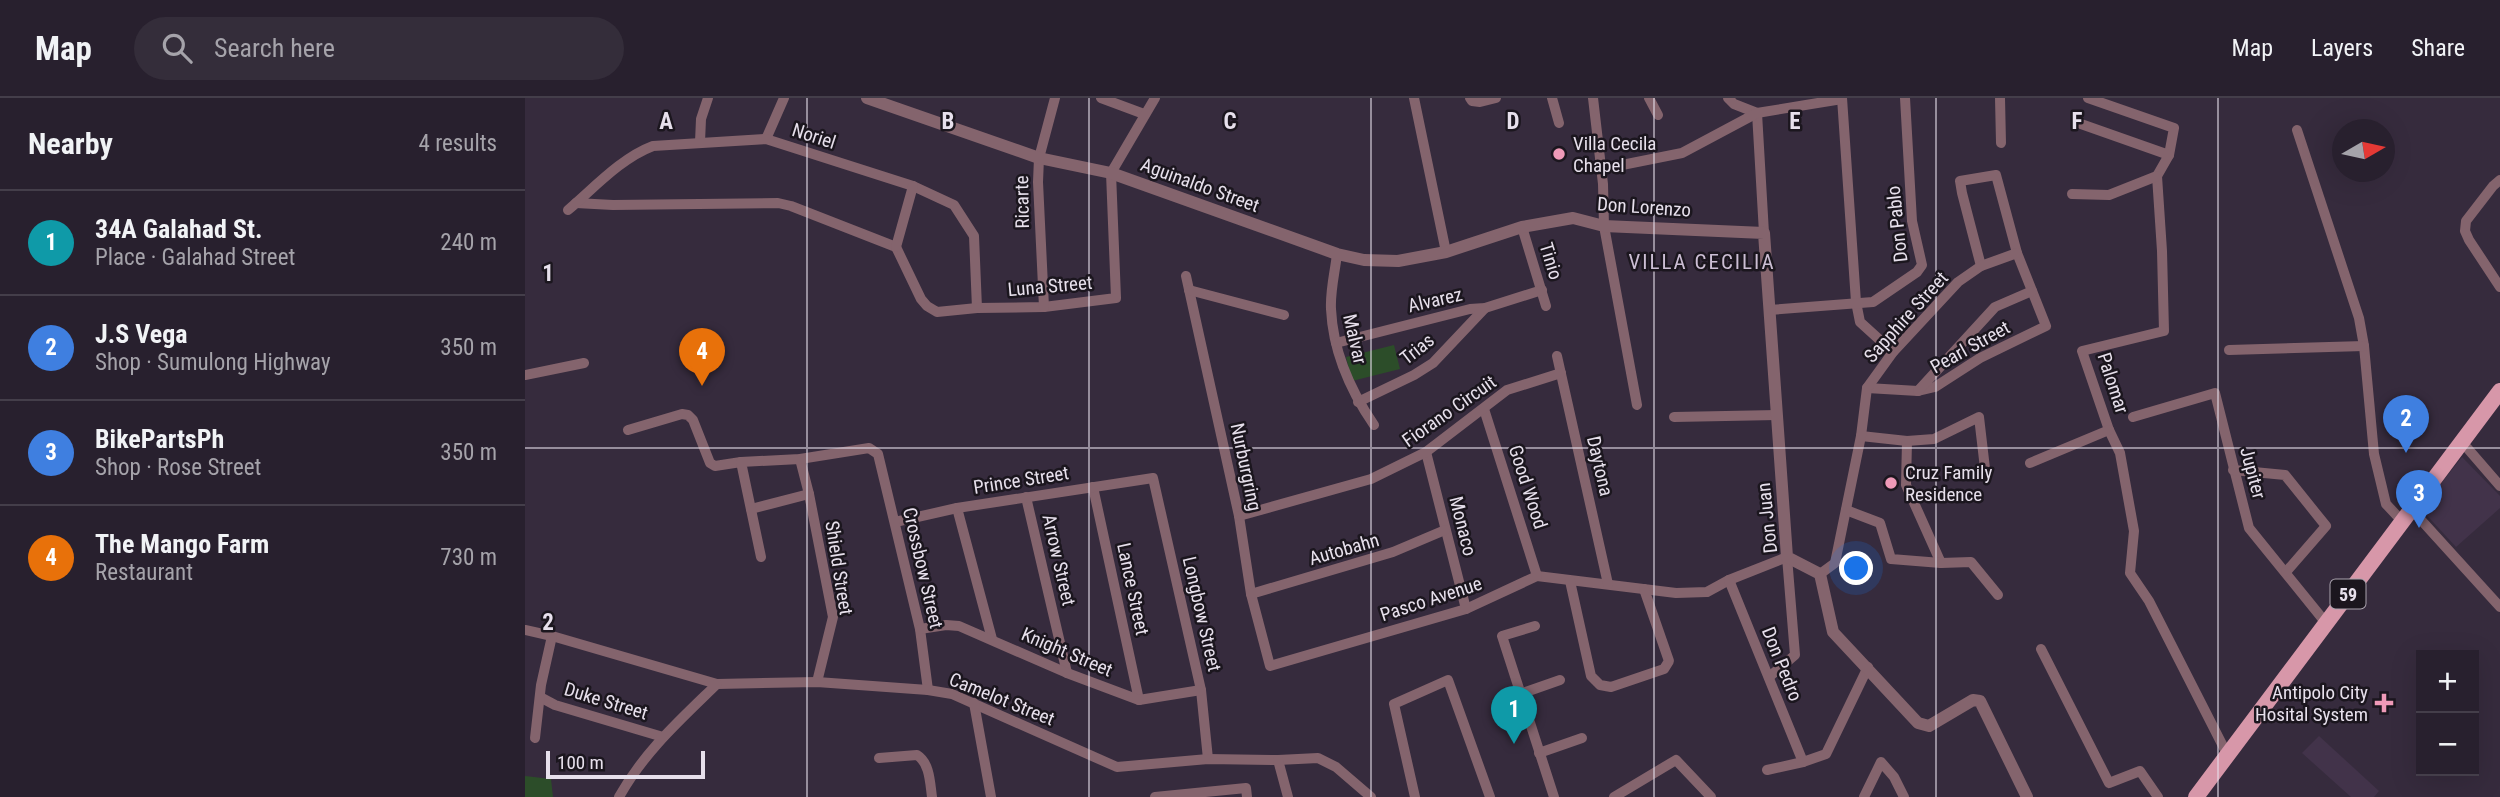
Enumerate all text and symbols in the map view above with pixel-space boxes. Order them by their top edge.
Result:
search box [134,17,624,80]
text: Map [35,29,92,68]
icon: search [158,29,196,67]
text: Search here [214,33,335,63]
text: Map [2232,34,2273,62]
text: Layers [2311,34,2373,62]
text: Share [2411,34,2465,62]
text: A [659,108,673,135]
text: B [942,108,954,135]
text: C [1223,108,1237,135]
text: D [1507,108,1520,135]
text: E [1789,108,1801,135]
text: F [2072,108,2083,135]
street label: Noriel [789,118,839,154]
north arrow [2332,119,2395,182]
text: Nearby [28,126,113,161]
text: 4 results [419,130,497,157]
place label: Villa Cecila Chapel [1573,132,1656,177]
marker: Villa Cecila Chapel [1551,146,1567,162]
street label: Aguinaldo Street [1138,153,1262,217]
street label: Ricarte [1010,175,1034,229]
street label: Don Pablo [1882,185,1912,263]
street label: Don Lorenzo [1596,192,1692,222]
text: 34A Galahad St. [95,214,263,244]
text: 1 [45,229,57,256]
text: 240 m [440,229,497,256]
street label: Tinio [1535,240,1567,282]
text: Place · Galahad Street [95,244,295,271]
district label: VILLA CECILIA [1628,250,1776,274]
text: 1 [542,260,554,287]
street label: Sapphire Street [1859,267,1953,367]
street label: Luna Street [1007,271,1093,301]
street label: Alvarez [1405,283,1465,317]
street label: Malvar [1338,312,1372,366]
street label: Pearl Street [1926,316,2014,378]
text: J.S Vega [95,319,188,349]
pin: 4 [679,328,725,386]
street label: Trias [1395,329,1439,369]
text: 2 [45,334,57,361]
text: 350 m [440,334,497,361]
text: Shop · Sumulong Highway [95,349,331,376]
street label: Palomar [2092,350,2134,417]
street label: Fiorano Circuit [1398,370,1500,452]
pin: 2 [2383,395,2429,453]
street label: Nurburgring [1225,421,1267,513]
text: BikePartsPh [95,424,224,454]
street label: Daytona [1582,434,1618,498]
text: 3 [45,439,57,466]
text: 350 m [440,439,497,466]
street label: Good Wood [1504,442,1552,532]
street label: Jupiter [2235,445,2271,501]
text: Shop · Rose Street [95,454,261,481]
street label: Prince Street [972,461,1070,499]
place label: Cruz Family Residence [1905,461,1992,506]
pin: 3 [2396,470,2442,528]
marker: Cruz Family Residence [1883,475,1899,491]
street label: Don Juan [1752,482,1782,554]
street label: Monaco [1445,494,1481,558]
street label: Crossbow Street [898,505,948,631]
street label: Arrow Street [1037,512,1081,608]
street label: Shield Street [820,519,858,617]
street label: Autobahn [1306,528,1382,570]
text: The Mango Farm [95,529,269,559]
street label: Lance Street [1112,541,1154,637]
text: 4 [45,544,57,571]
text: 730 m [440,544,497,571]
your location [1839,551,1873,585]
street label: Longbow Street [1178,554,1226,674]
text: Restaurant [95,559,193,586]
street label: Pasco Avenue [1377,572,1485,626]
road number: 59 [2331,580,2365,608]
text: 2 [542,609,554,636]
street label: Knight Street [1018,623,1116,681]
street label: Don Pedro [1757,624,1807,704]
map controls [2416,650,2479,776]
button: + [2416,650,2479,713]
street label: Camelot Street [946,667,1058,731]
street label: Duke Street [561,677,651,725]
place label: Antipolo City Hosital System [2255,681,2368,726]
pin: 1 [1491,686,1537,744]
marker: Antipolo City Hosital System [2374,693,2394,713]
button: − [2416,713,2479,776]
scale bar [546,748,705,780]
text: 100 m [557,751,604,774]

